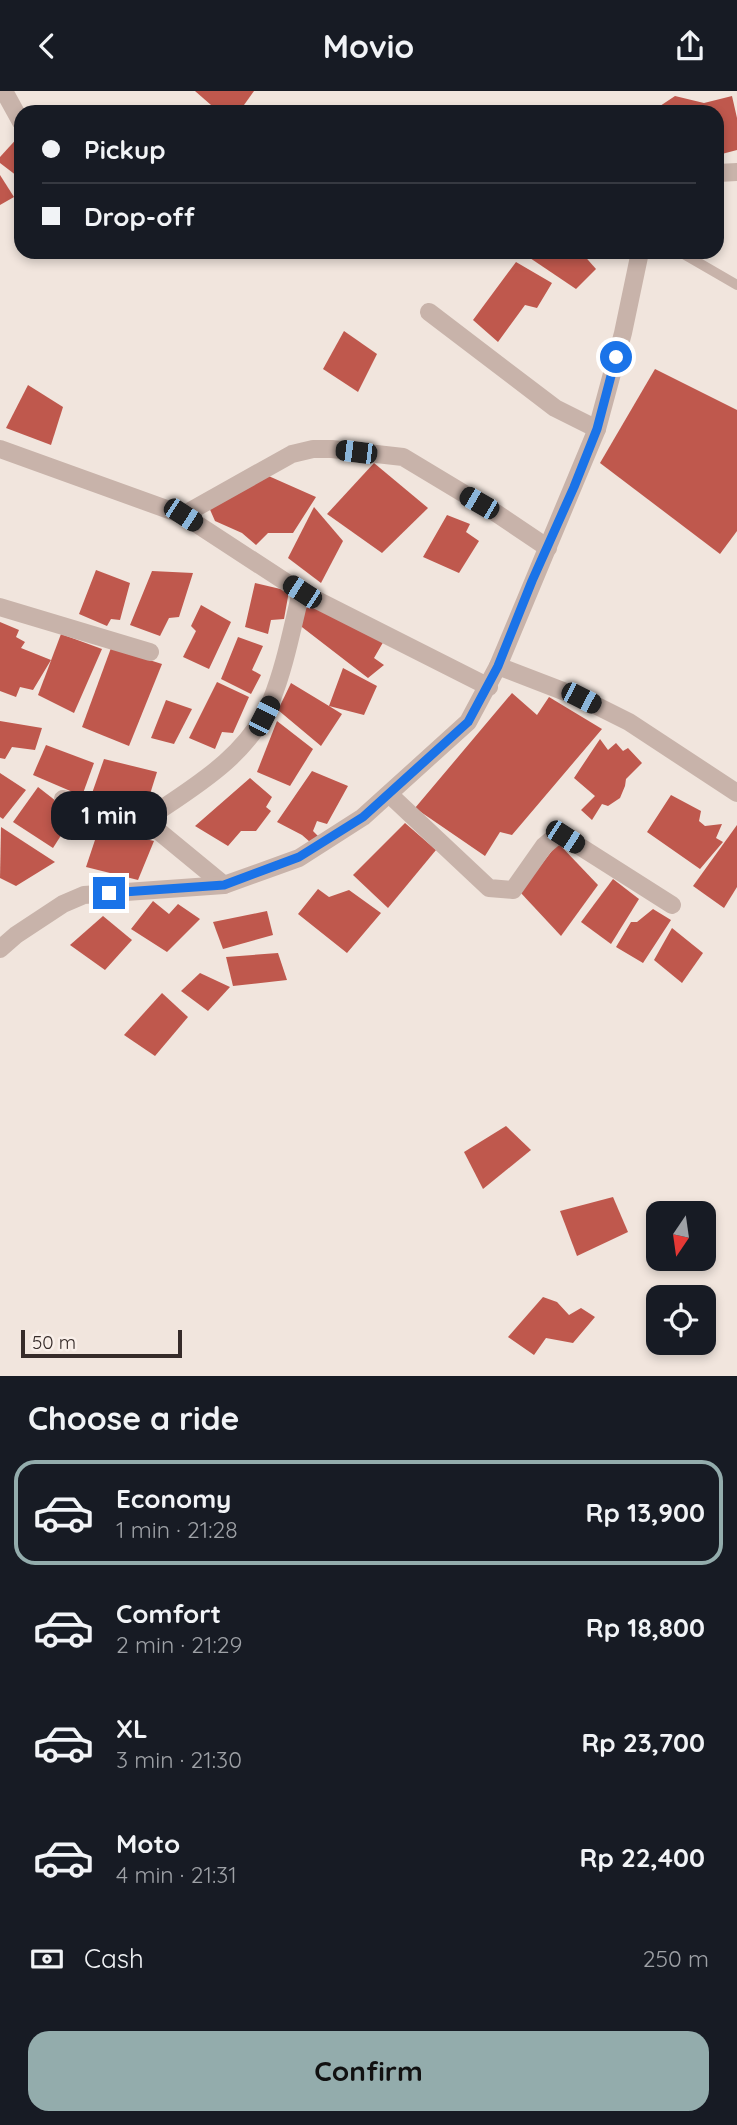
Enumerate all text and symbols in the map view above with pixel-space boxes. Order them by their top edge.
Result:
text: Movio [323,26,414,66]
icon: back [28,27,66,65]
icon: share [671,27,709,65]
text: Pickup [84,133,166,166]
text: Drop-off [84,200,195,233]
route start [600,341,632,373]
car [334,439,379,465]
car [456,483,503,523]
car [160,495,207,535]
car [279,572,326,612]
car [558,679,605,717]
car [246,693,283,739]
callout: 1 min [51,791,167,841]
text: 1 min [81,801,137,830]
car [542,817,589,857]
route end [93,877,125,909]
north arrow [646,1201,716,1271]
map controls [646,1201,716,1355]
button: locate [646,1285,716,1355]
scale bar [21,1327,182,1359]
text: 50 m [32,1330,76,1354]
text: Choose a ride [28,1398,240,1438]
icon: car [32,1481,95,1544]
text: Economy [116,1482,231,1515]
text: Rp 13,900 [586,1496,705,1529]
text: 1 min · 21:28 [116,1515,238,1544]
icon: car [32,1596,95,1659]
text: Comfort [116,1597,221,1630]
text: Rp 18,800 [586,1611,705,1644]
text: 2 min · 21:29 [116,1630,242,1659]
icon: car [32,1711,95,1774]
text: XL [116,1712,148,1745]
text: Rp 23,700 [581,1726,705,1759]
text: 3 min · 21:30 [116,1745,242,1774]
icon: car [32,1826,95,1889]
text: Moto [116,1827,180,1860]
text: Rp 22,400 [580,1841,705,1874]
text: 4 min · 21:31 [116,1860,237,1889]
icon: cash [28,1940,66,1978]
text: Cash [84,1942,144,1975]
text: 250 m [643,1944,709,1973]
button: Confirm [28,2031,709,2111]

